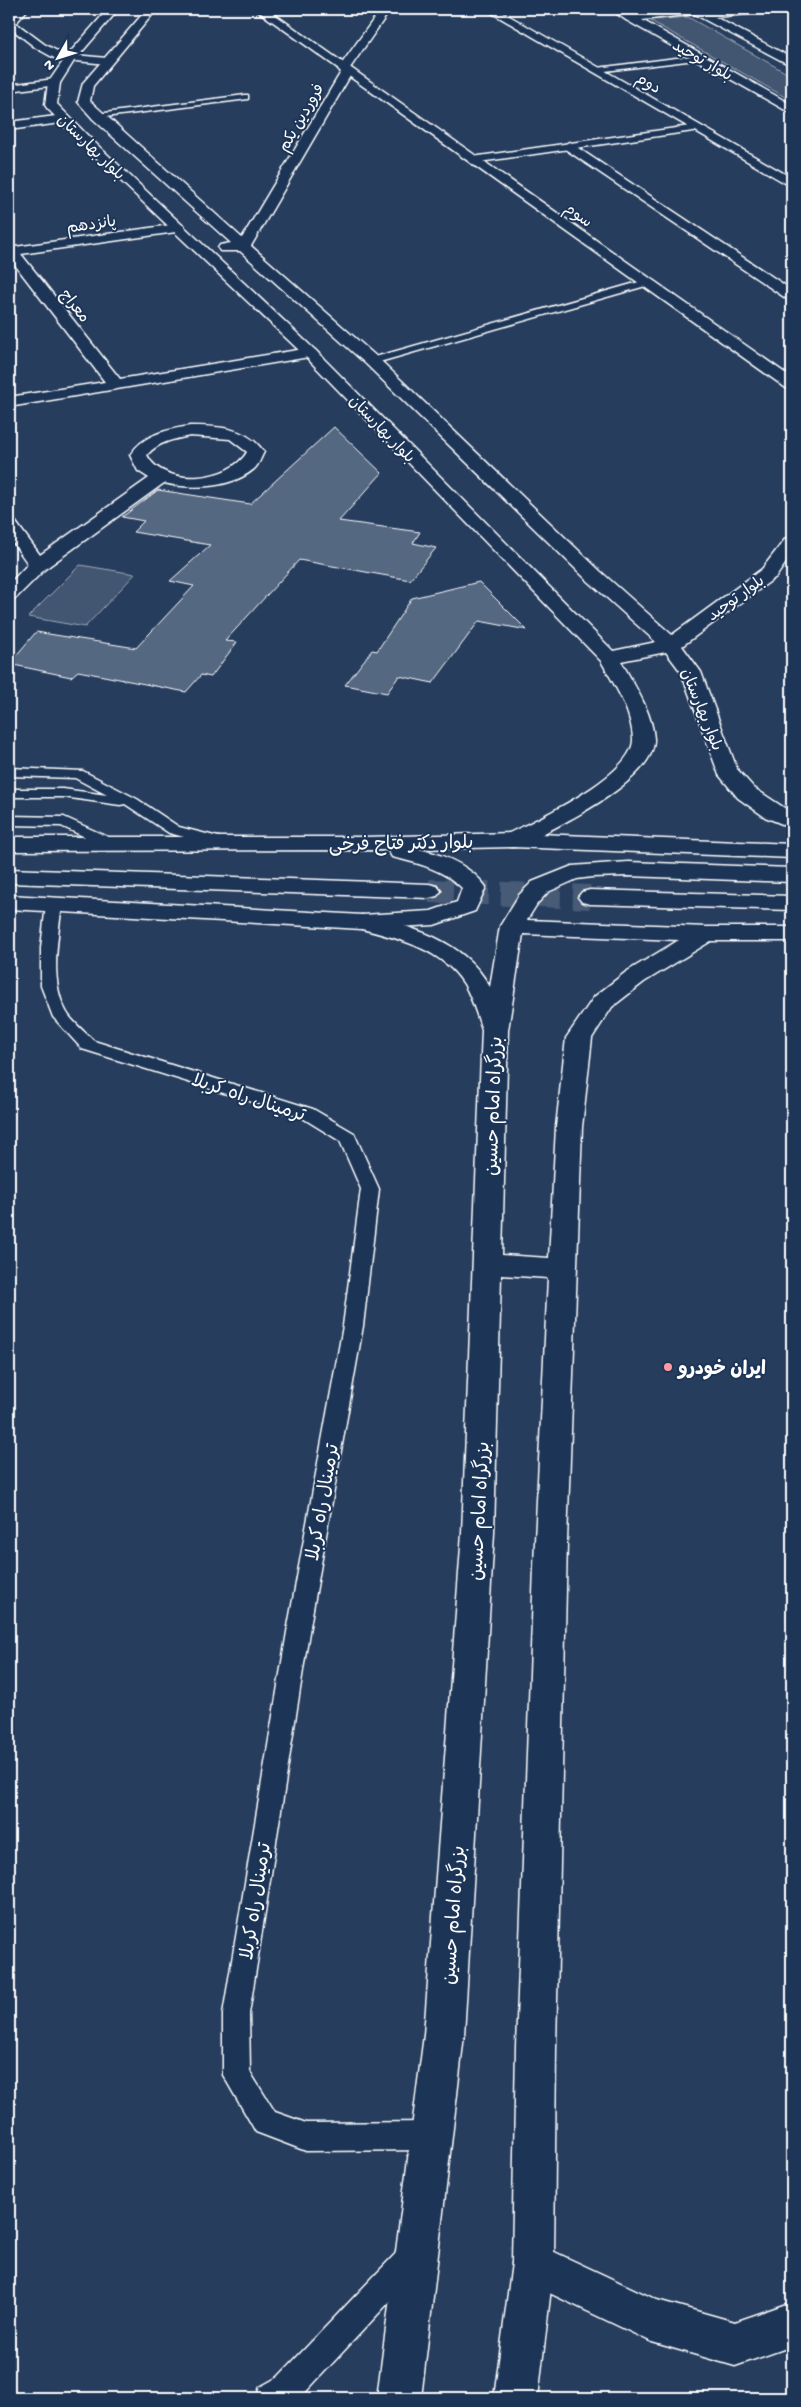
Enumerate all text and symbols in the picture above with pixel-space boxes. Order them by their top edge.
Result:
north arrow [32,32,82,82]
street label: بلوار توحید [668,37,735,87]
text: N [40,56,59,74]
street label: دوم [631,70,663,100]
street label: فروردین یکم [276,81,330,156]
street label: بلوار بهارستان [52,111,127,186]
street label: سوم [559,200,595,233]
street label: پانزدهم [65,214,117,239]
street label: معراج [54,287,92,328]
street label: بلوار بهارستان [343,393,418,468]
street label: بلوار توحید [705,573,769,627]
street label: بلوار بهارستان [675,666,725,754]
street label: بلوار دکتر فتاح فرخی [329,833,474,858]
street label: بزرگراه امام حسین [480,1036,509,1176]
street label: ترمینال راه کربلا [188,1070,308,1129]
place label: ایران خودرو [676,1359,766,1382]
marker: ایران خودرو [662,1361,674,1373]
street label: بزرگراه امام حسین [464,1441,497,1581]
street label: ترمینال راه کربلا [303,1442,346,1563]
street label: ترمینال راه کربلا [237,1841,278,1962]
street label: بزرگراه امام حسین [437,1845,472,1986]

